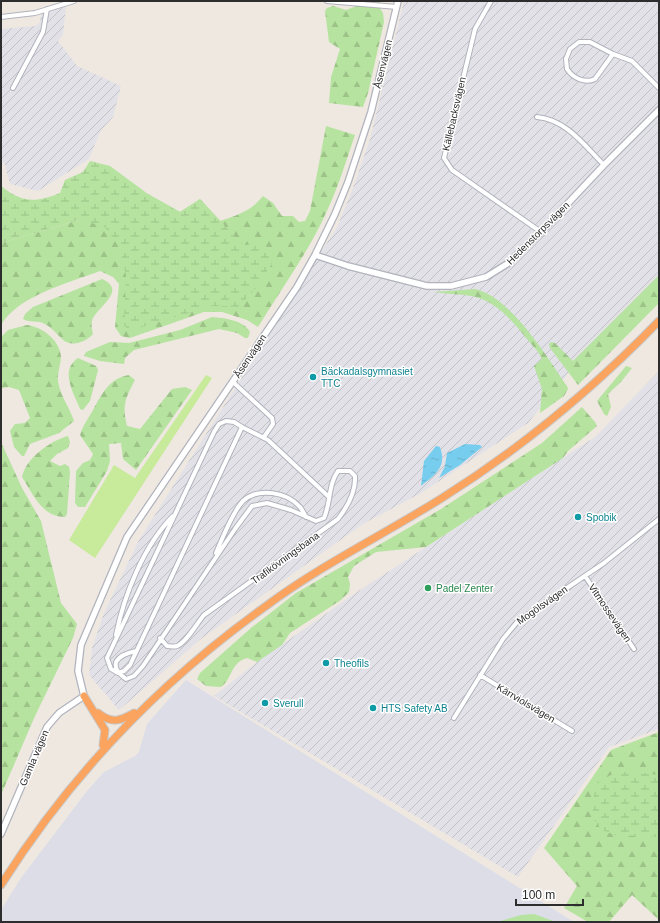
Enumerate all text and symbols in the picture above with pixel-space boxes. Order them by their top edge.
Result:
street label: Åsenvägen [371,38,394,90]
street label: Källebacksvägen [440,76,468,152]
street label: Hedenstorpsvägen [504,199,572,267]
street label: Åsenvägen [231,332,269,380]
place label: Bäckadalsgymnasiet TTC [321,366,413,389]
marker: Bäckadalsgymnasiet TTC [308,372,318,382]
marker: Spobik [573,512,583,522]
place label: Spobik [586,512,618,523]
street label: Trafikövningsbana [249,529,321,586]
street label: Vitmossevägen [586,582,634,644]
marker: Padel Zenter [423,583,433,593]
place label: Padel Zenter [436,583,494,594]
street label: Mogölsvägen [514,583,570,627]
marker: Theofils [321,658,331,668]
place label: Theofils [334,658,369,669]
street label: Kärrviolsvägen [495,681,557,725]
marker: Sverull [260,698,270,708]
place label: Sverull [273,698,304,709]
marker: HTS Safety AB [368,703,378,713]
place label: HTS Safety AB [381,703,448,714]
street label: Gamla vägen [17,728,51,788]
scale bar [516,881,583,907]
text: 100 m [522,888,555,902]

